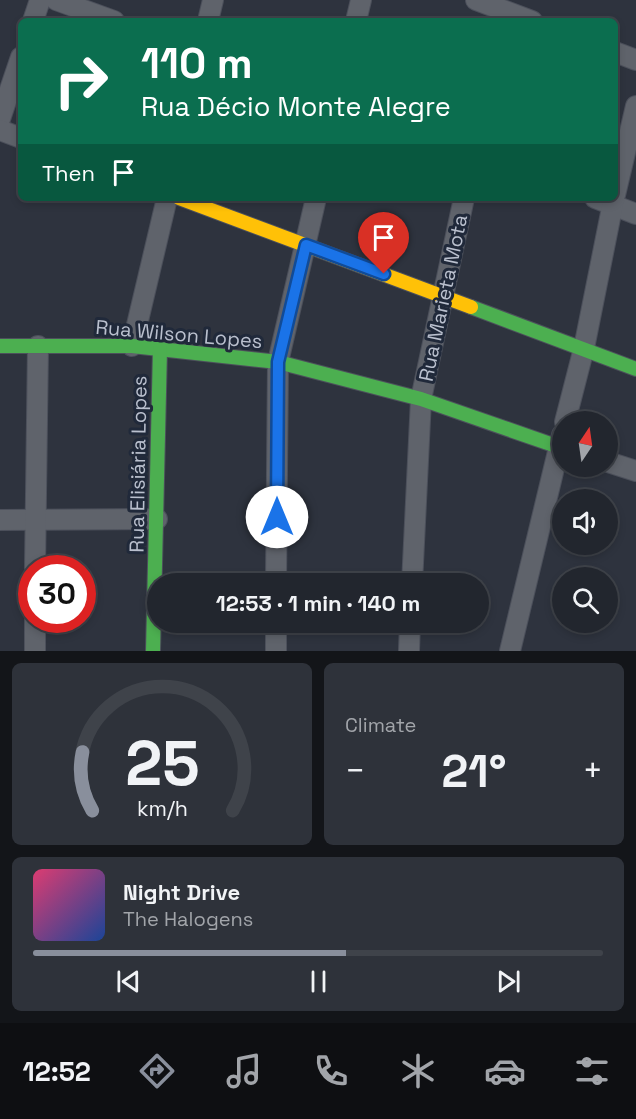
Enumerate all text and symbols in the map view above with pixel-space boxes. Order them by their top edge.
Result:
text: 110 m [141,37,253,90]
icon: right [42,42,120,120]
text: Rua Décio Monte Alegre [141,89,451,124]
icon: arrive [107,156,140,189]
text: Then [42,159,95,187]
pin [358,212,409,274]
street label: Rua Marieta Mota [413,212,473,384]
icon: arrive [367,221,400,254]
street label: Rua Wilson Lopes [94,314,264,354]
street label: Rua Elisiária Lopes [123,375,153,553]
north arrow [552,411,618,477]
map controls [552,411,618,633]
position arrow [245,485,309,549]
button: sound [552,489,618,555]
speed limit sign: 30 [18,555,96,633]
button: search [552,567,618,633]
text: 12:53 · 1 min · 140 m [216,589,420,617]
text: Climate [345,712,416,738]
text: 25 [125,724,199,803]
text: 21° [442,743,506,800]
text: − [345,750,365,792]
text: + [583,750,603,792]
text: km/h [136,795,188,822]
text: Night Drive [123,878,240,906]
text: The Halogens [123,906,253,932]
icon: previous [112,965,145,998]
icon: pause [302,965,335,998]
icon: next [492,965,525,998]
icon: directions [136,1050,178,1092]
icon: music [223,1050,265,1092]
icon: phone [310,1050,352,1092]
icon: climate [397,1050,439,1092]
icon: car [484,1050,526,1092]
icon: filters [571,1050,613,1092]
text: 12:52 [23,1054,91,1089]

